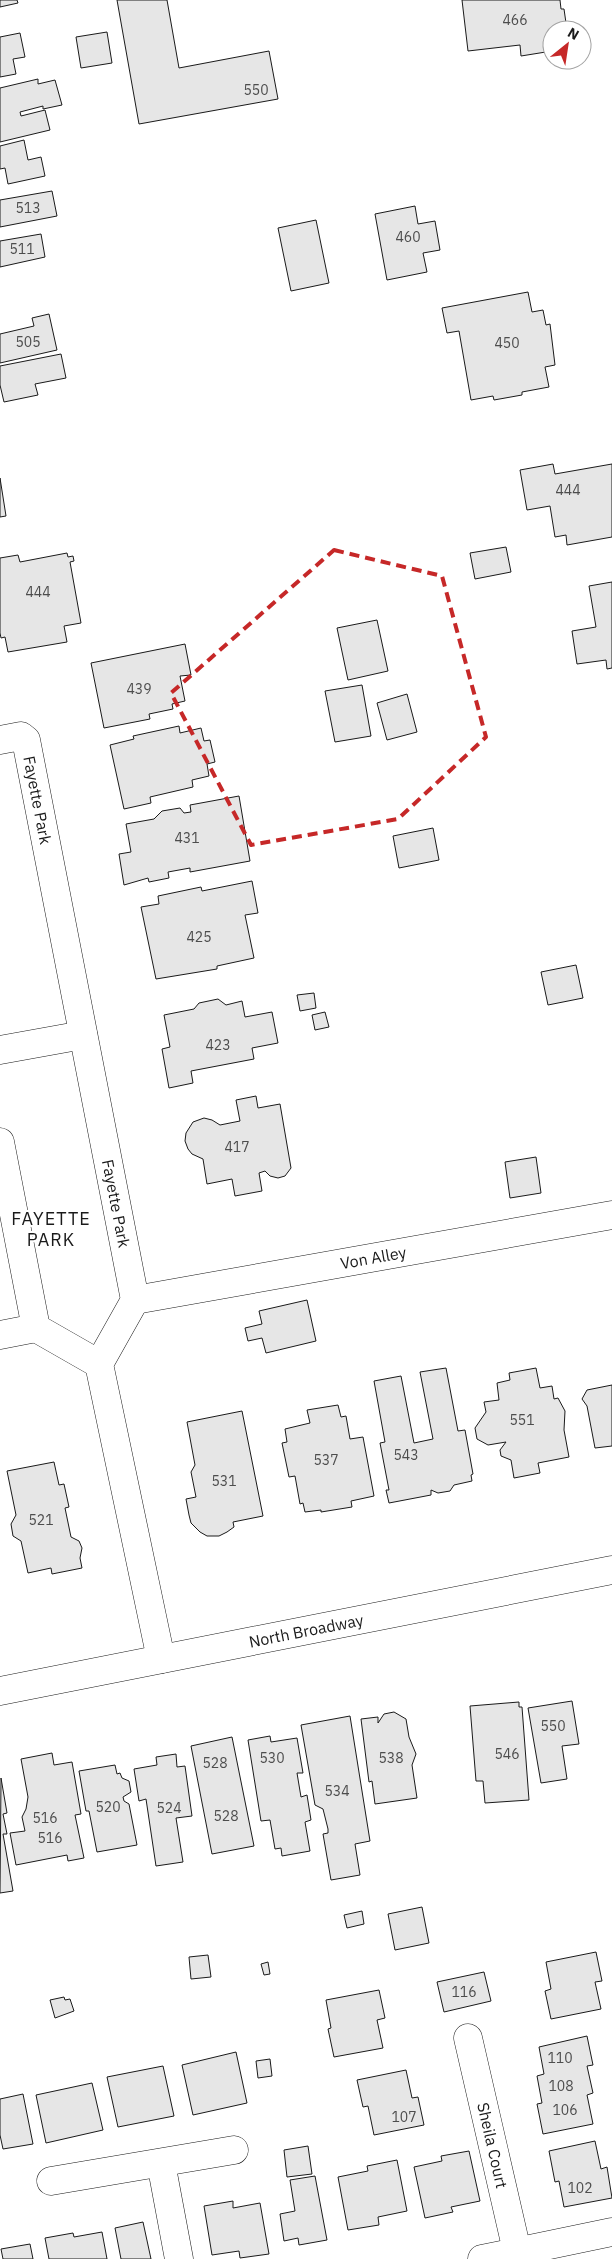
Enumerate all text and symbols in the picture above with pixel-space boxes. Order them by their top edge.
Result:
house number: 466 [502,11,528,29]
north arrow [542,20,592,70]
text: N [565,23,582,44]
house number: 550 [243,81,269,99]
house number: 513 [15,199,41,217]
house number: 460 [395,228,421,246]
house number: 511 [9,240,35,258]
house number: 505 [15,333,41,351]
house number: 450 [494,334,520,352]
house number: 444 [555,481,581,499]
house number: 444 [25,583,51,601]
house number: 439 [126,680,152,698]
street label: Fayette Park [19,754,56,846]
house number: 431 [174,829,200,847]
house number: 425 [186,928,212,946]
house number: 423 [205,1036,231,1054]
house number: 417 [224,1138,250,1156]
street label: Fayette Park [98,1158,135,1250]
district label: FAYETTE PARK [11,1207,91,1251]
street label: Von Alley [339,1242,408,1273]
house number: 551 [509,1411,535,1429]
house number: 543 [393,1446,419,1464]
house number: 537 [313,1451,339,1469]
house number: 531 [211,1472,237,1490]
house number: 521 [28,1511,54,1529]
street label: North Broadway [247,1609,365,1652]
house number: 550 [540,1717,566,1735]
house number: 546 [494,1745,520,1763]
house number: 530 [259,1749,285,1767]
house number: 538 [378,1749,404,1767]
house number: 528 [202,1754,228,1772]
house number: 534 [324,1782,350,1800]
house number: 520 [95,1798,121,1816]
house number: 524 [156,1799,182,1817]
house number: 528 [213,1807,239,1825]
house number: 516 [32,1809,58,1827]
house number: 516 [37,1829,63,1847]
house number: 116 [451,1983,477,2001]
house number: 110 [547,2049,573,2067]
house number: 108 [548,2077,574,2095]
street label: Sheila Court [473,2100,512,2190]
house number: 106 [552,2101,578,2119]
house number: 107 [391,2108,417,2126]
house number: 102 [567,2179,593,2197]

